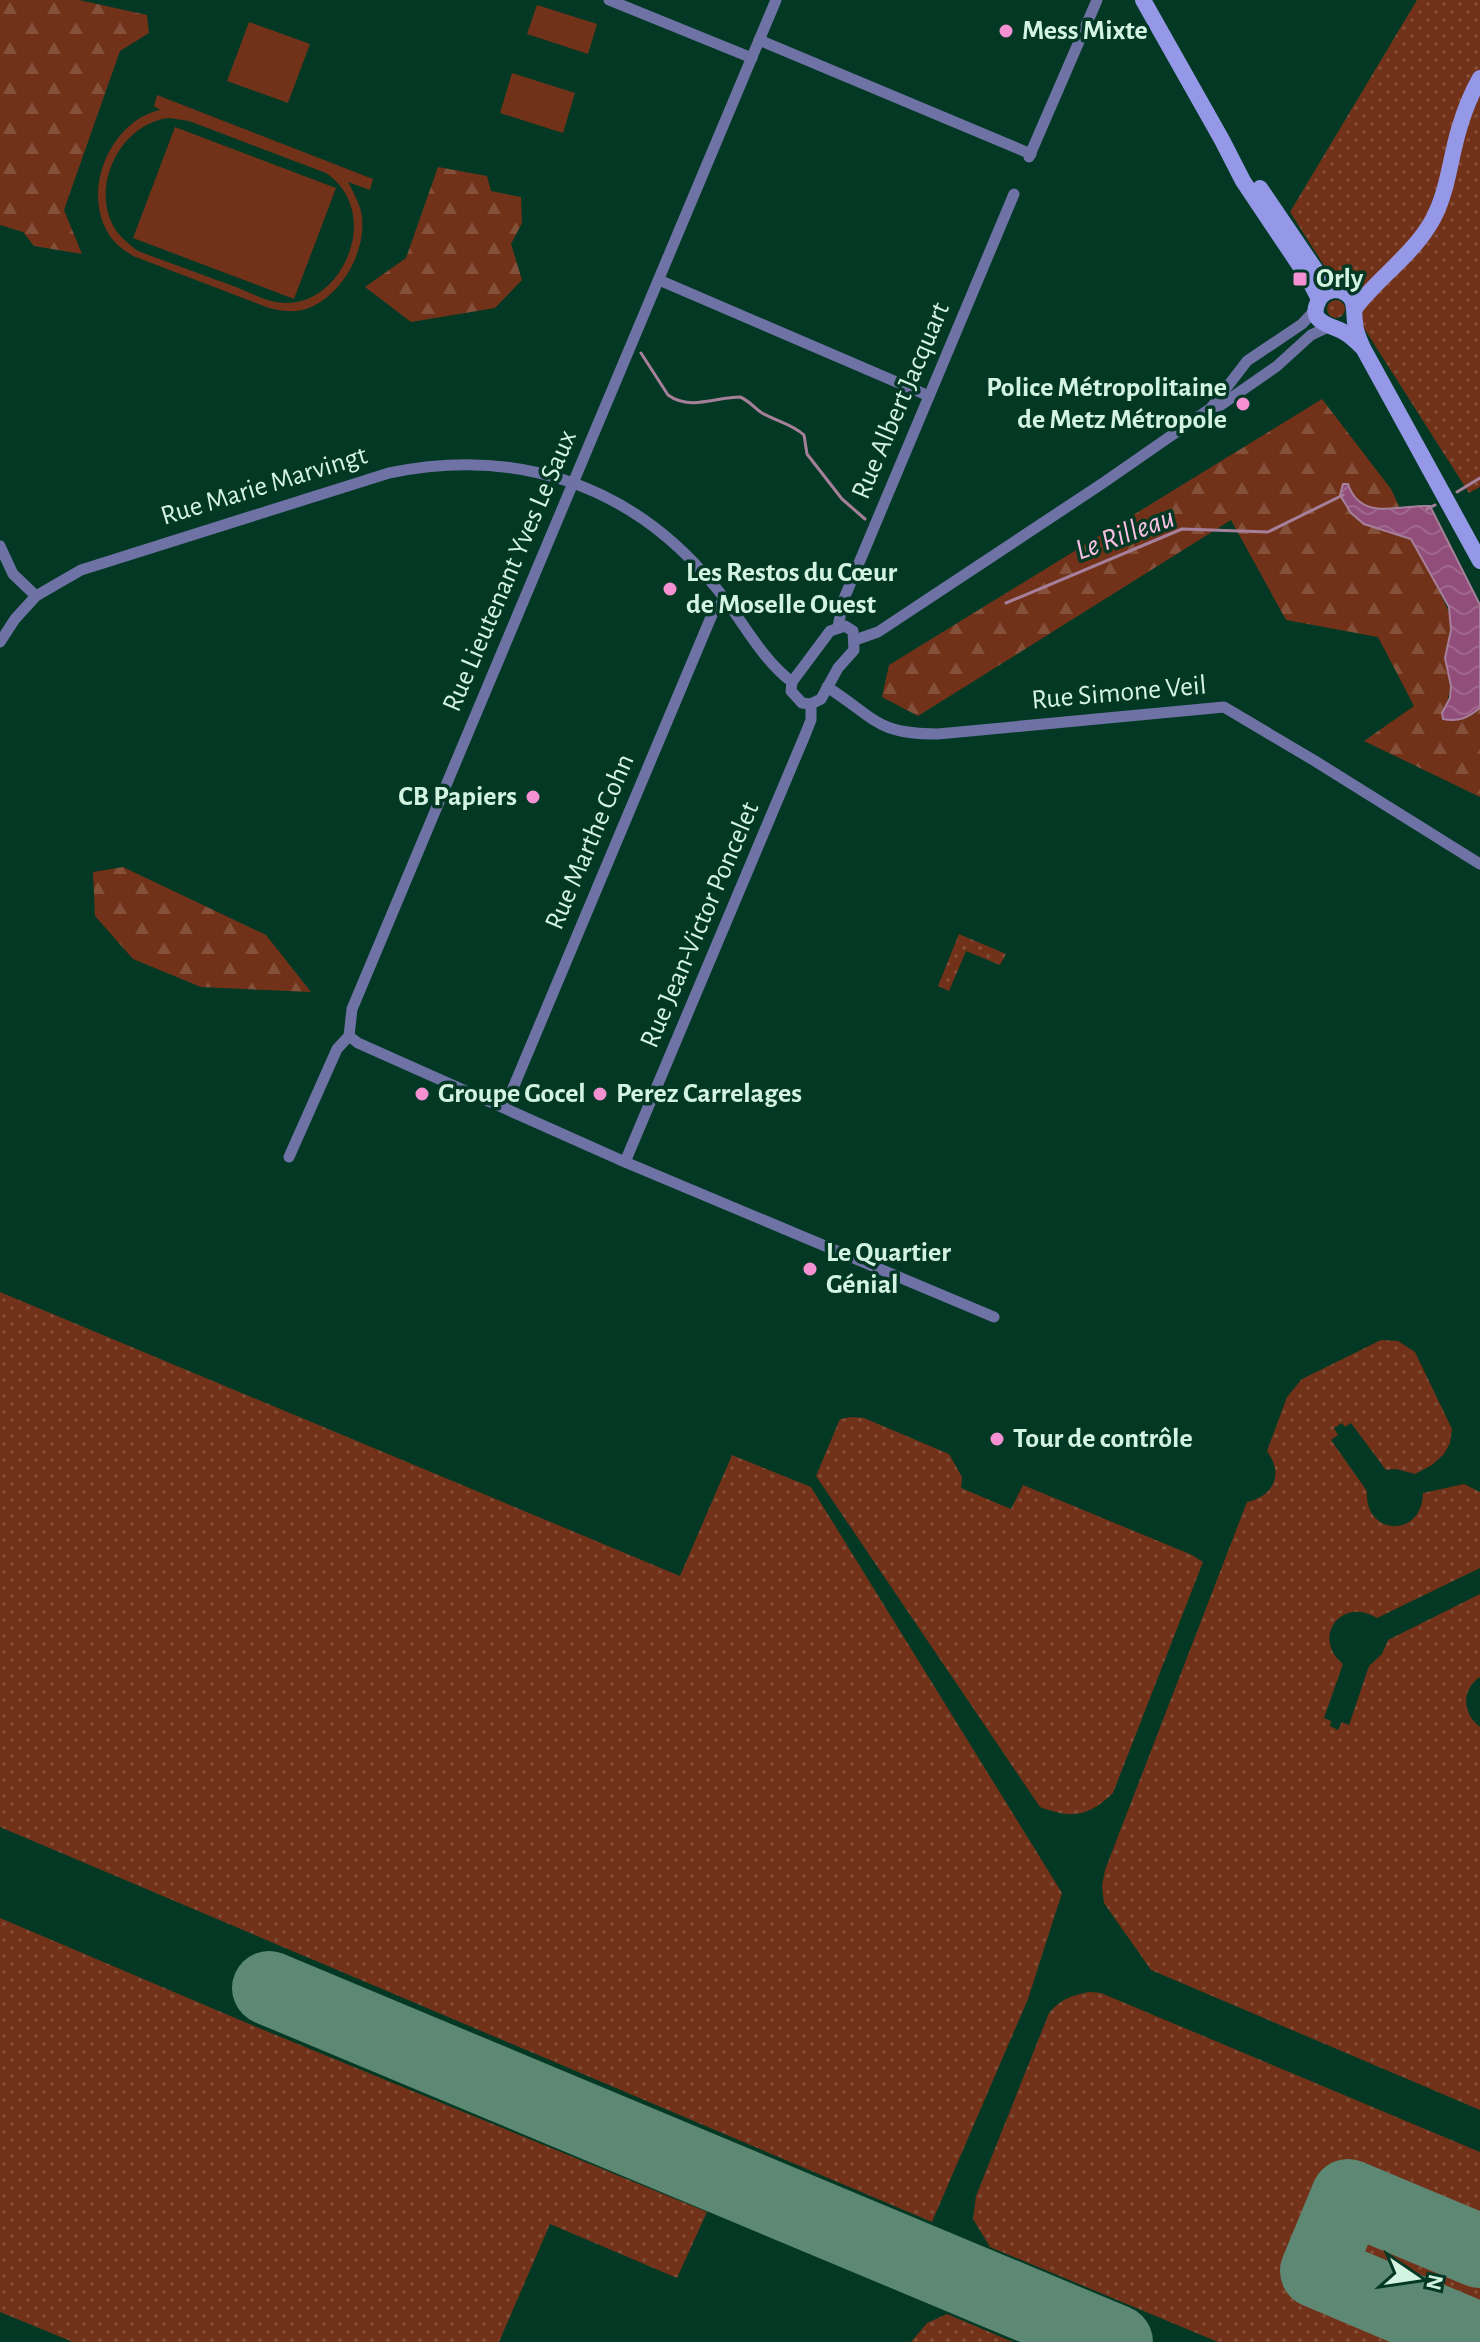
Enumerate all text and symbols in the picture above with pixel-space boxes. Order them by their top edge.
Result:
place label: Mess Mixte [1022,17,1148,45]
marker: Mess Mixte [997,22,1015,40]
place label: Orly [1316,265,1364,293]
marker: Orly [1291,270,1309,288]
street label: Rue Albert Jacquart [847,298,955,503]
place label: Police Métropolitaine de Metz Métropole [986,374,1227,434]
marker: Police Métropolitaine de Metz Métropole [1234,395,1252,413]
street label: Rue Lieutenant Yves Le Saux [438,426,582,716]
street label: Rue Marie Marvingt [158,441,371,531]
water label: Le Rilleau [1071,502,1179,566]
place label: Les Restos du Cœur de Moselle Ouest [686,559,897,619]
marker: Les Restos du Cœur de Moselle Ouest [661,580,679,598]
street label: Rue Simone Veil [1030,671,1208,715]
street label: Rue Marthe Cohn [540,750,640,934]
place label: CB Papiers [398,783,517,811]
marker: CB Papiers [524,788,542,806]
street label: Rue Jean-Victor Poncelet [636,798,764,1052]
place label: Groupe Gocel [438,1080,586,1108]
place label: Perez Carrelages [616,1080,802,1108]
marker: Groupe Gocel [413,1085,431,1103]
marker: Perez Carrelages [591,1085,609,1103]
place label: Le Quartier Génial [826,1239,951,1299]
marker: Le Quartier Génial [801,1260,819,1278]
place label: Tour de contrôle [1013,1425,1193,1453]
marker: Tour de contrôle [988,1430,1006,1448]
north arrow [1376,2238,1456,2318]
text: N [1422,2272,1447,2292]

